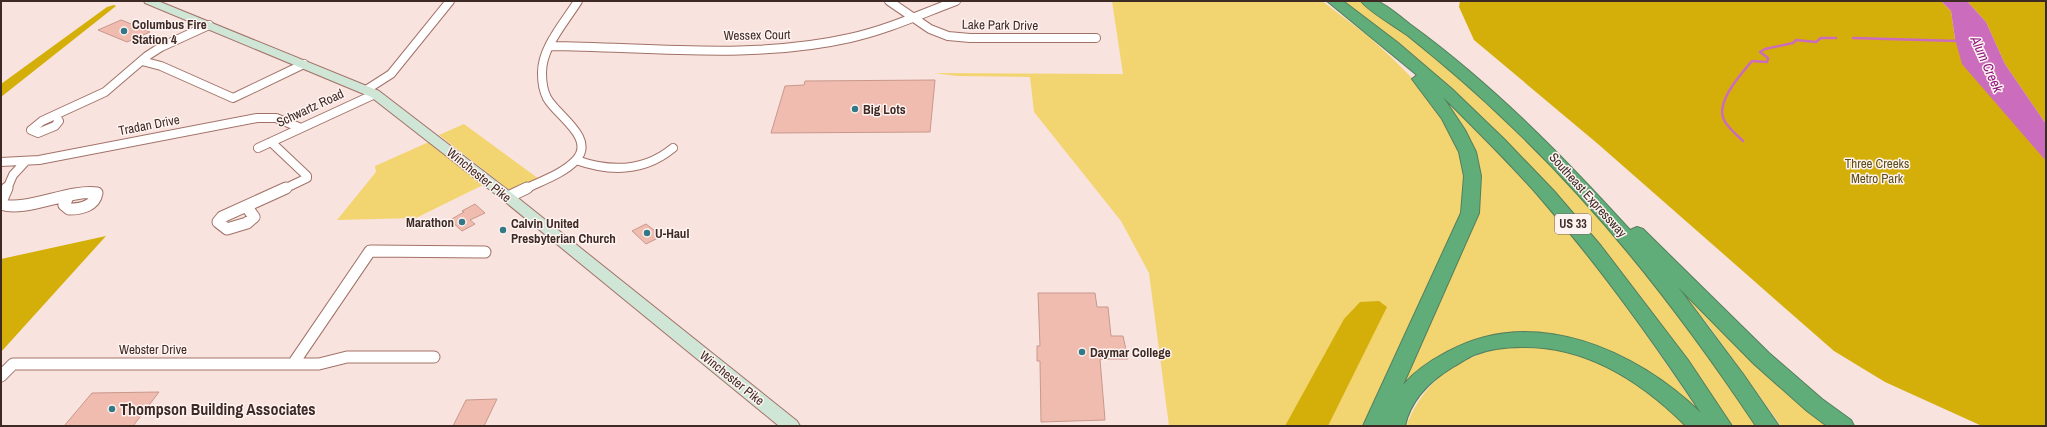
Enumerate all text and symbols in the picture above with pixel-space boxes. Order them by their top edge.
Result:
place label: Columbus Fire Station 4 [132,16,207,48]
street label: Lake Park Drive [962,16,1038,34]
marker: Columbus Fire Station 4 [119,26,129,36]
street label: Wessex Court [723,26,791,44]
water label: Alum Creek [1966,32,2008,96]
street label: Schwartz Road [274,85,346,131]
place label: Big Lots [863,101,906,118]
marker: Big Lots [850,104,860,114]
street label: Tradan Drive [117,111,181,139]
street label: Winchester Pike [443,144,515,206]
street label: Southeast Expressway [1545,149,1631,241]
park label: Three Creeks Metro Park [1845,155,1909,187]
place label: Marathon [406,214,454,231]
road number: US 33 [1555,214,1591,234]
place label: Calvin United Presbyterian Church [511,215,616,247]
marker: Marathon [457,217,467,227]
marker: Calvin United Presbyterian Church [498,225,508,235]
place label: U-Haul [655,225,689,242]
marker: U-Haul [642,228,652,238]
street label: Webster Drive [119,341,187,358]
place label: Daymar College [1090,344,1171,361]
street label: Winchester Pike [696,347,768,409]
marker: Daymar College [1077,347,1087,357]
place label: Thompson Building Associates [120,398,316,420]
marker: Thompson Building Associates [107,404,117,414]

